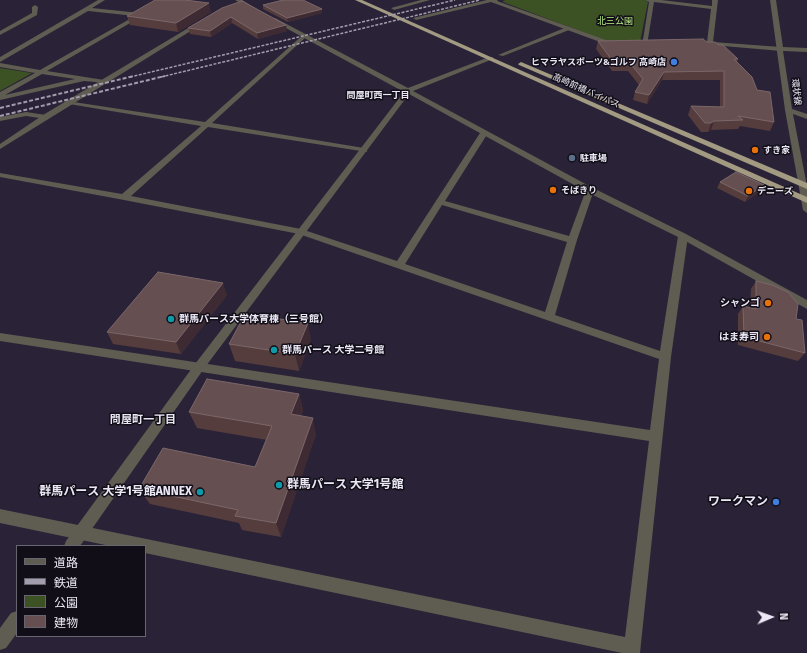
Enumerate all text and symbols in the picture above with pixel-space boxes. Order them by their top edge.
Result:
park label: 北三公園 [597,16,633,26]
place label: ヒマラヤスポーツ&ゴルフ 高崎店 [531,57,666,67]
marker: ヒマラヤスポーツ&ゴルフ 高崎店 [669,57,679,67]
street label: 高崎前橋バイパス [551,71,621,111]
street label: 環状線 [789,78,803,106]
district label: 問屋町西一丁目 [347,90,409,100]
marker: すき家 [750,145,760,155]
place label: すき家 [763,145,790,155]
marker: 駐車場 [567,153,577,163]
place label: 駐車場 [580,153,607,163]
marker: そばきり [548,185,558,195]
place label: そばきり [561,185,597,195]
marker: デニーズ [744,186,754,196]
place label: デニーズ [757,186,793,196]
place label: シャンゴ [720,297,760,309]
marker: シャンゴ [763,298,773,308]
place label: 群馬パース大学体育棟（三号館） [179,313,329,325]
marker: 群馬パース大学体育棟（三号館） [166,314,176,324]
place label: はま寿司 [719,331,759,343]
marker: はま寿司 [762,332,772,342]
place label: 群馬パース 大学二号館 [282,344,384,356]
marker: 群馬パース 大学二号館 [269,345,279,355]
district label: 問屋町一丁目 [110,413,176,427]
place label: 群馬パース 大学1号館 [287,478,403,492]
marker: 群馬パース 大学1号館 [274,480,284,490]
place label: 群馬パース 大学1号館ANNEX [39,485,192,499]
marker: 群馬パース 大学1号館ANNEX [195,487,205,497]
place label: ワークマン [708,495,768,509]
marker: ワークマン [771,497,781,507]
legend [16,545,146,637]
text: 道路 [54,556,78,570]
text: 鉄道 [54,576,78,590]
text: 公園 [54,596,78,610]
north arrow [751,597,791,637]
text: N [777,613,790,620]
text: 建物 [54,616,78,630]

